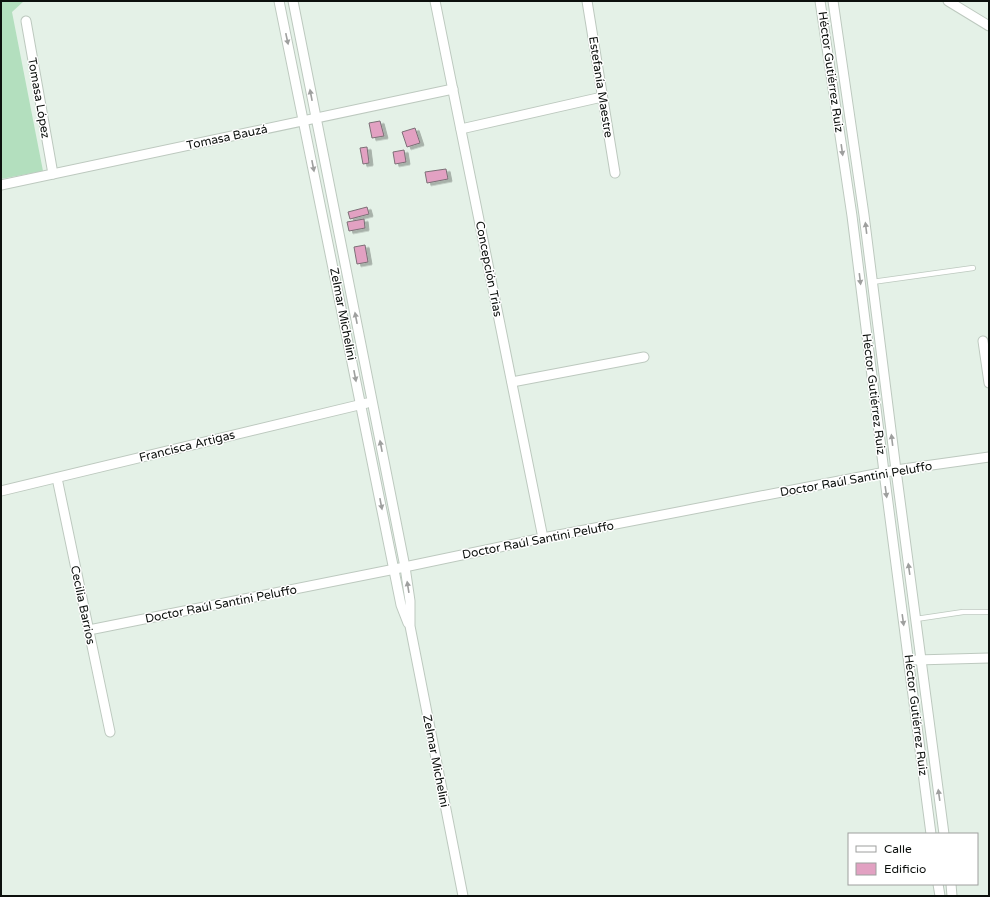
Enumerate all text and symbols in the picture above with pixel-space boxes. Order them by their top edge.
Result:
street label: Héctor Gutiérrez Ruiz [816,11,846,133]
one-way arrow [284,33,290,45]
street label: Estefanía Maestre [586,35,616,139]
street label: Tomasa López [25,57,53,139]
one-way arrow [308,89,314,101]
street label: Tomasa Bauzá [185,122,269,152]
one-way arrow [839,144,845,156]
one-way arrow [310,160,316,173]
street label: Concepción Trias [473,220,505,318]
one-way arrow [863,222,869,234]
street label: Zelmar Michelini [327,266,359,362]
one-way arrow [857,273,863,285]
one-way arrow [352,312,358,325]
street label: Héctor Gutiérrez Ruiz [860,333,888,455]
one-way arrow [353,370,359,382]
street label: Francisca Artigas [138,427,237,465]
one-way arrow [889,434,895,446]
one-way arrow [378,440,384,452]
street label: Doctor Raúl Santini Peluffo [779,459,933,499]
one-way arrow [883,486,889,498]
one-way arrow [379,498,385,510]
street label: Doctor Raúl Santini Peluffo [461,518,615,562]
one-way arrow [906,563,912,575]
street label: Cecilia Barrios [68,564,98,646]
one-way arrow [405,581,411,593]
street label: Doctor Raúl Santini Peluffo [144,582,298,626]
one-way arrow [900,614,907,626]
street label: Héctor Gutiérrez Ruiz [902,654,930,776]
street label: Zelmar Michelini [420,713,452,809]
one-way arrow [936,789,942,801]
legend [848,833,978,885]
text: Calle [884,842,912,856]
text: Edificio [884,862,926,876]

